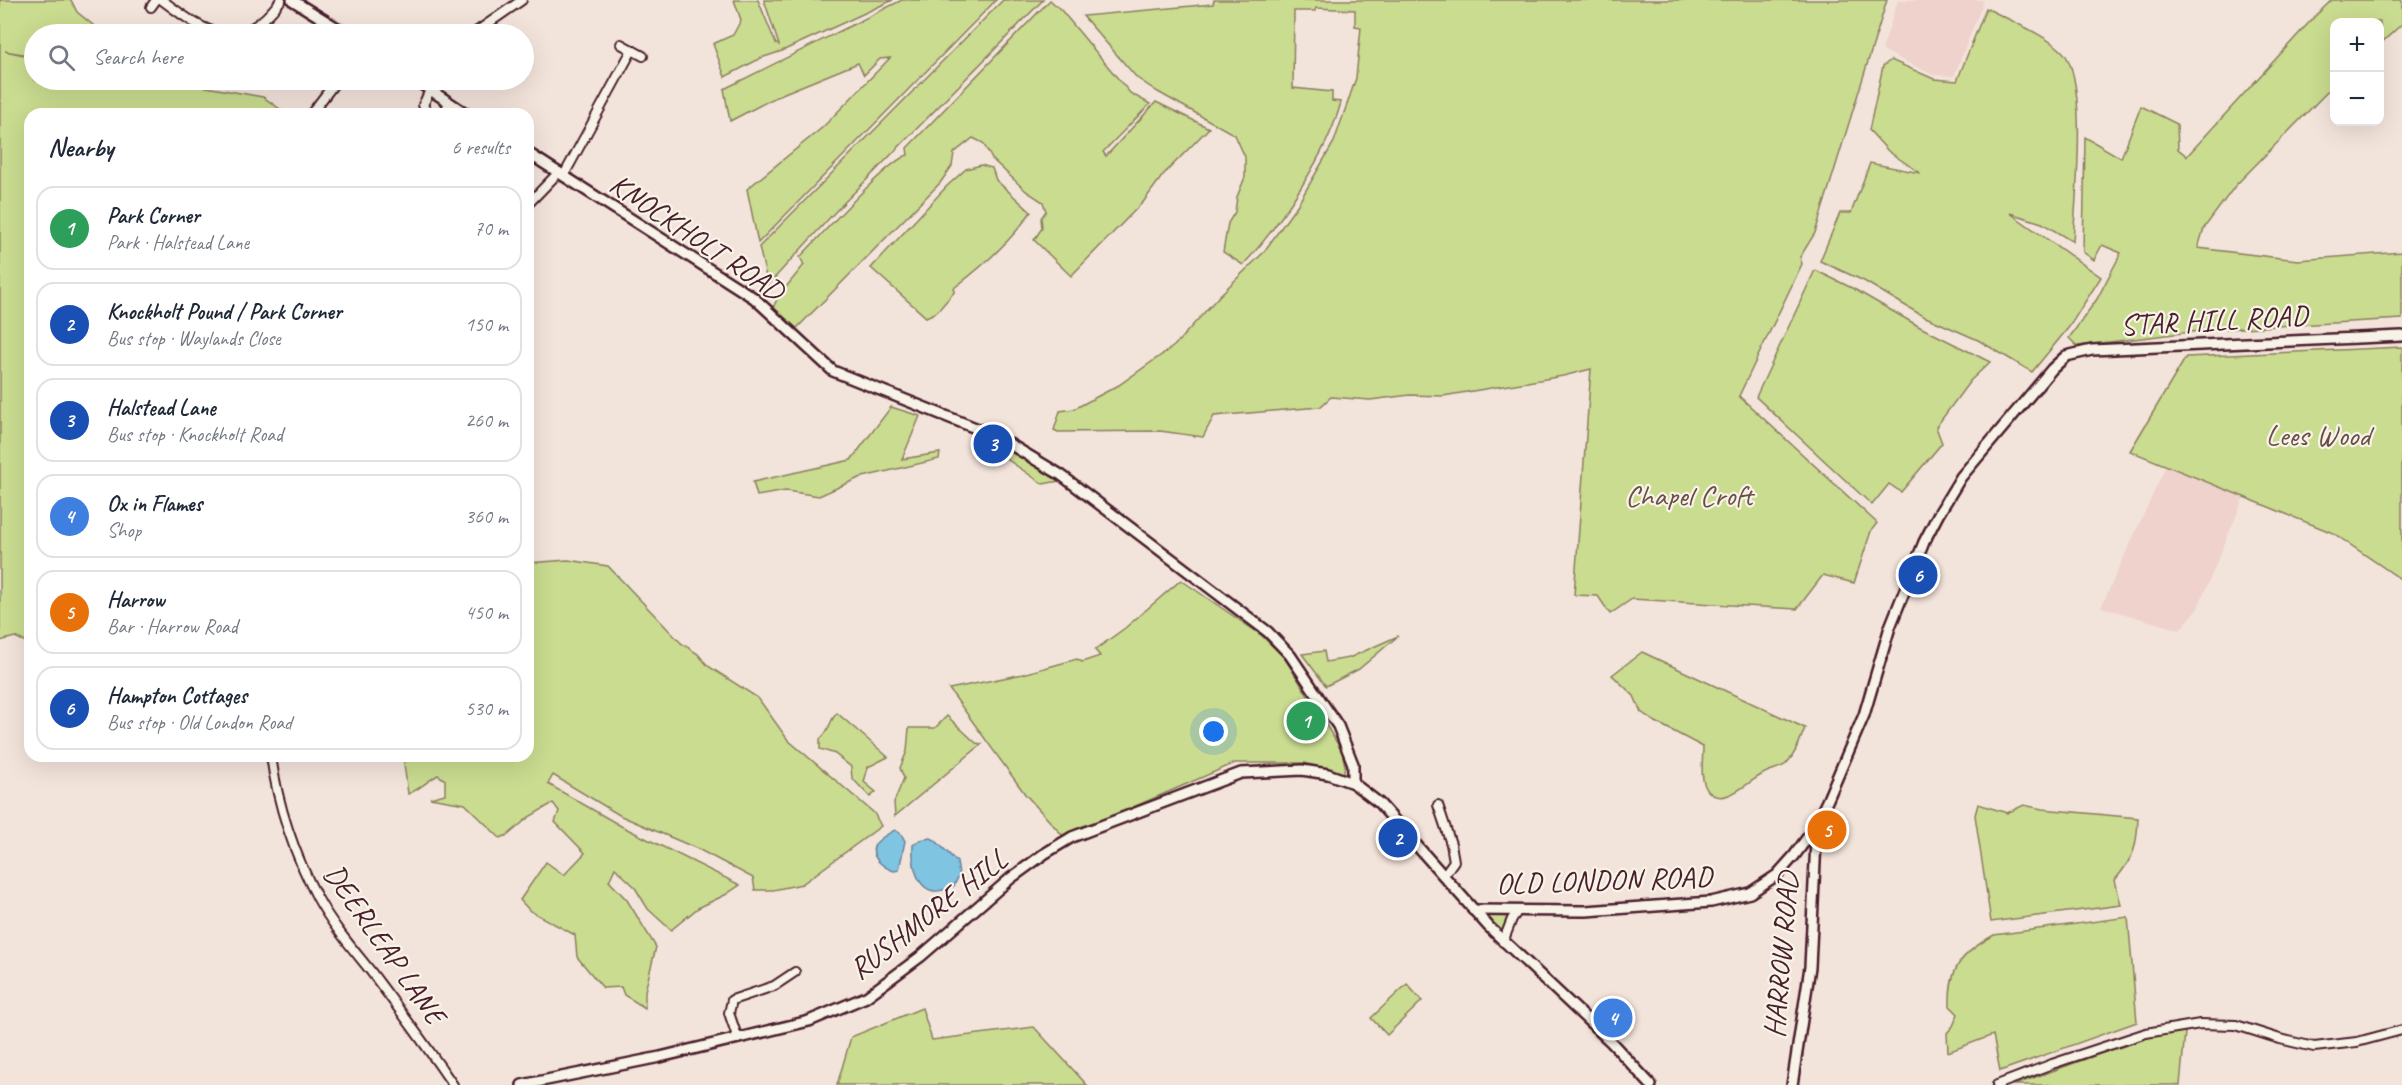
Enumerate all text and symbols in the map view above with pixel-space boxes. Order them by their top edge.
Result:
map controls [2330,18,2384,126]
button: + [2330,18,2384,72]
search box [24,24,534,90]
icon: search [45,41,78,74]
text: Search here [93,43,183,71]
button: − [2330,72,2384,126]
text: Nearby [48,131,113,164]
text: 6 results [451,135,510,160]
street label: KNOCKHOLT ROAD [603,165,794,311]
text: Park Corner [107,202,200,230]
text: 1 [65,216,74,241]
text: 70 m [474,216,508,241]
text: Park · Halstead Lane [107,230,249,255]
street label: STAR HILL ROAD [2119,296,2311,344]
text: Knockholt Pound / Park Corner [107,298,342,326]
text: 2 [65,312,74,337]
text: 150 m [465,312,508,337]
text: Bus stop · Waylands Close [107,326,281,351]
text: Halstead Lane [107,394,216,422]
text: 3 [65,408,74,433]
text: 260 m [465,408,508,433]
park label: Lees Wood [2266,416,2374,454]
text: Bus stop · Knockholt Road [107,422,283,447]
pin: 3 [974,422,1012,466]
park label: Chapel Croft [1625,476,1755,514]
text: Ox in Flames [107,490,202,518]
text: 4 [65,504,74,529]
text: 360 m [465,504,508,529]
text: Shop [107,518,141,543]
pin: 6 [1898,552,1938,598]
text: Harrow [107,586,165,614]
text: 5 [65,600,74,625]
text: 450 m [465,600,508,625]
text: Bar · Harrow Road [107,614,238,639]
text: Hampton Cottages [107,682,247,710]
text: 6 [65,696,74,721]
text: 530 m [465,696,508,721]
pin: 1 [1286,698,1326,744]
text: Bus stop · Old London Road [107,710,292,735]
your location [1199,717,1228,746]
pin: 5 [1808,808,1846,852]
pin: 2 [1378,816,1418,860]
street label: RUSHMORE HILL [841,840,1015,988]
street label: DEERLEAP LANE [316,856,456,1035]
street label: OLD LONDON ROAD [1495,857,1715,903]
street label: HARROW ROAD [1755,868,1807,1039]
pin: 4 [1594,996,1632,1040]

